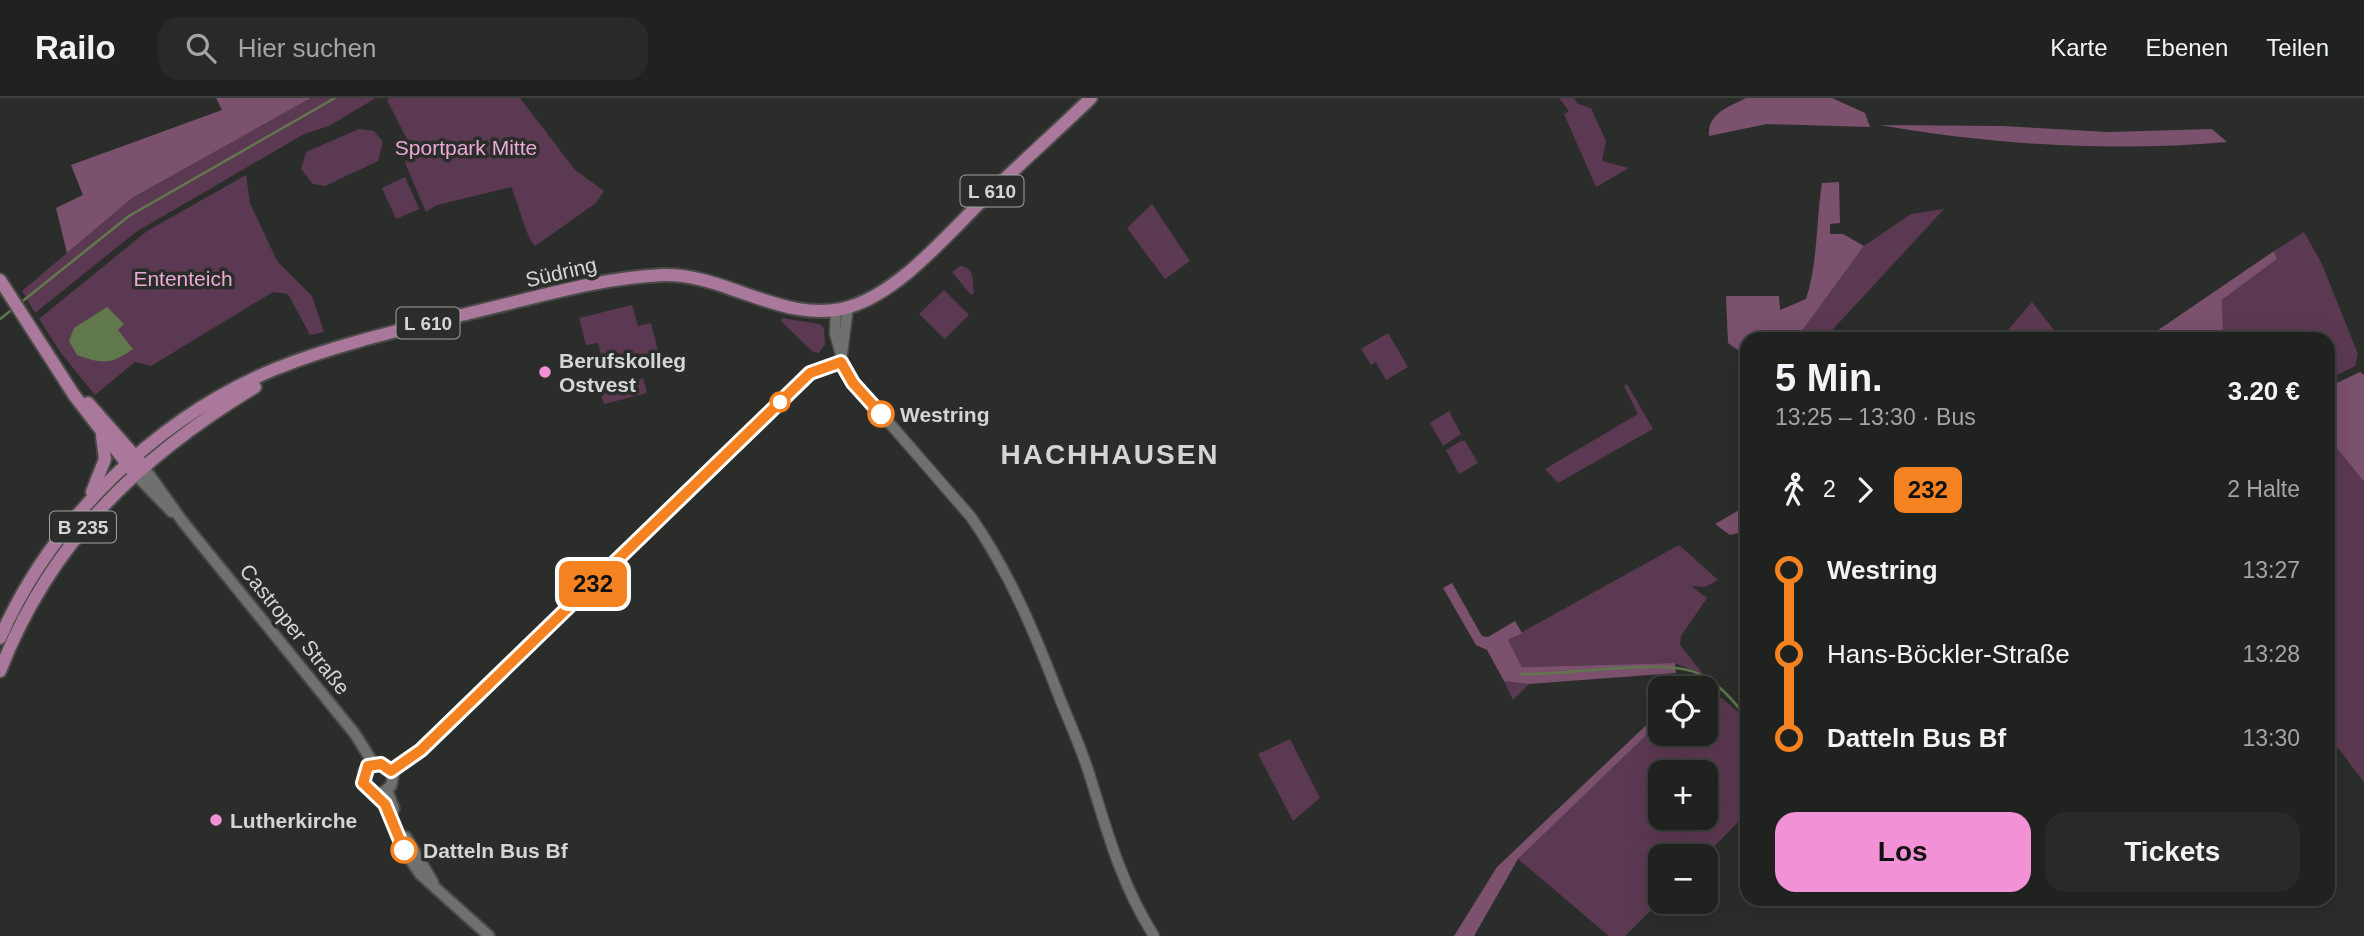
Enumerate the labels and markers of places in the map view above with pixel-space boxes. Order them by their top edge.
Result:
place label: Berufskolleg Ostvest [559,349,686,396]
marker: Berufskolleg Ostvest [537,364,553,380]
unlabelled marker [770,392,790,412]
marker: Westring [868,401,894,427]
place label: Westring [900,403,989,426]
place label: Lutherkirche [230,809,357,832]
marker: Lutherkirche [208,812,224,828]
marker: Datteln Bus Bf [391,837,417,863]
place label: Datteln Bus Bf [423,839,569,862]

